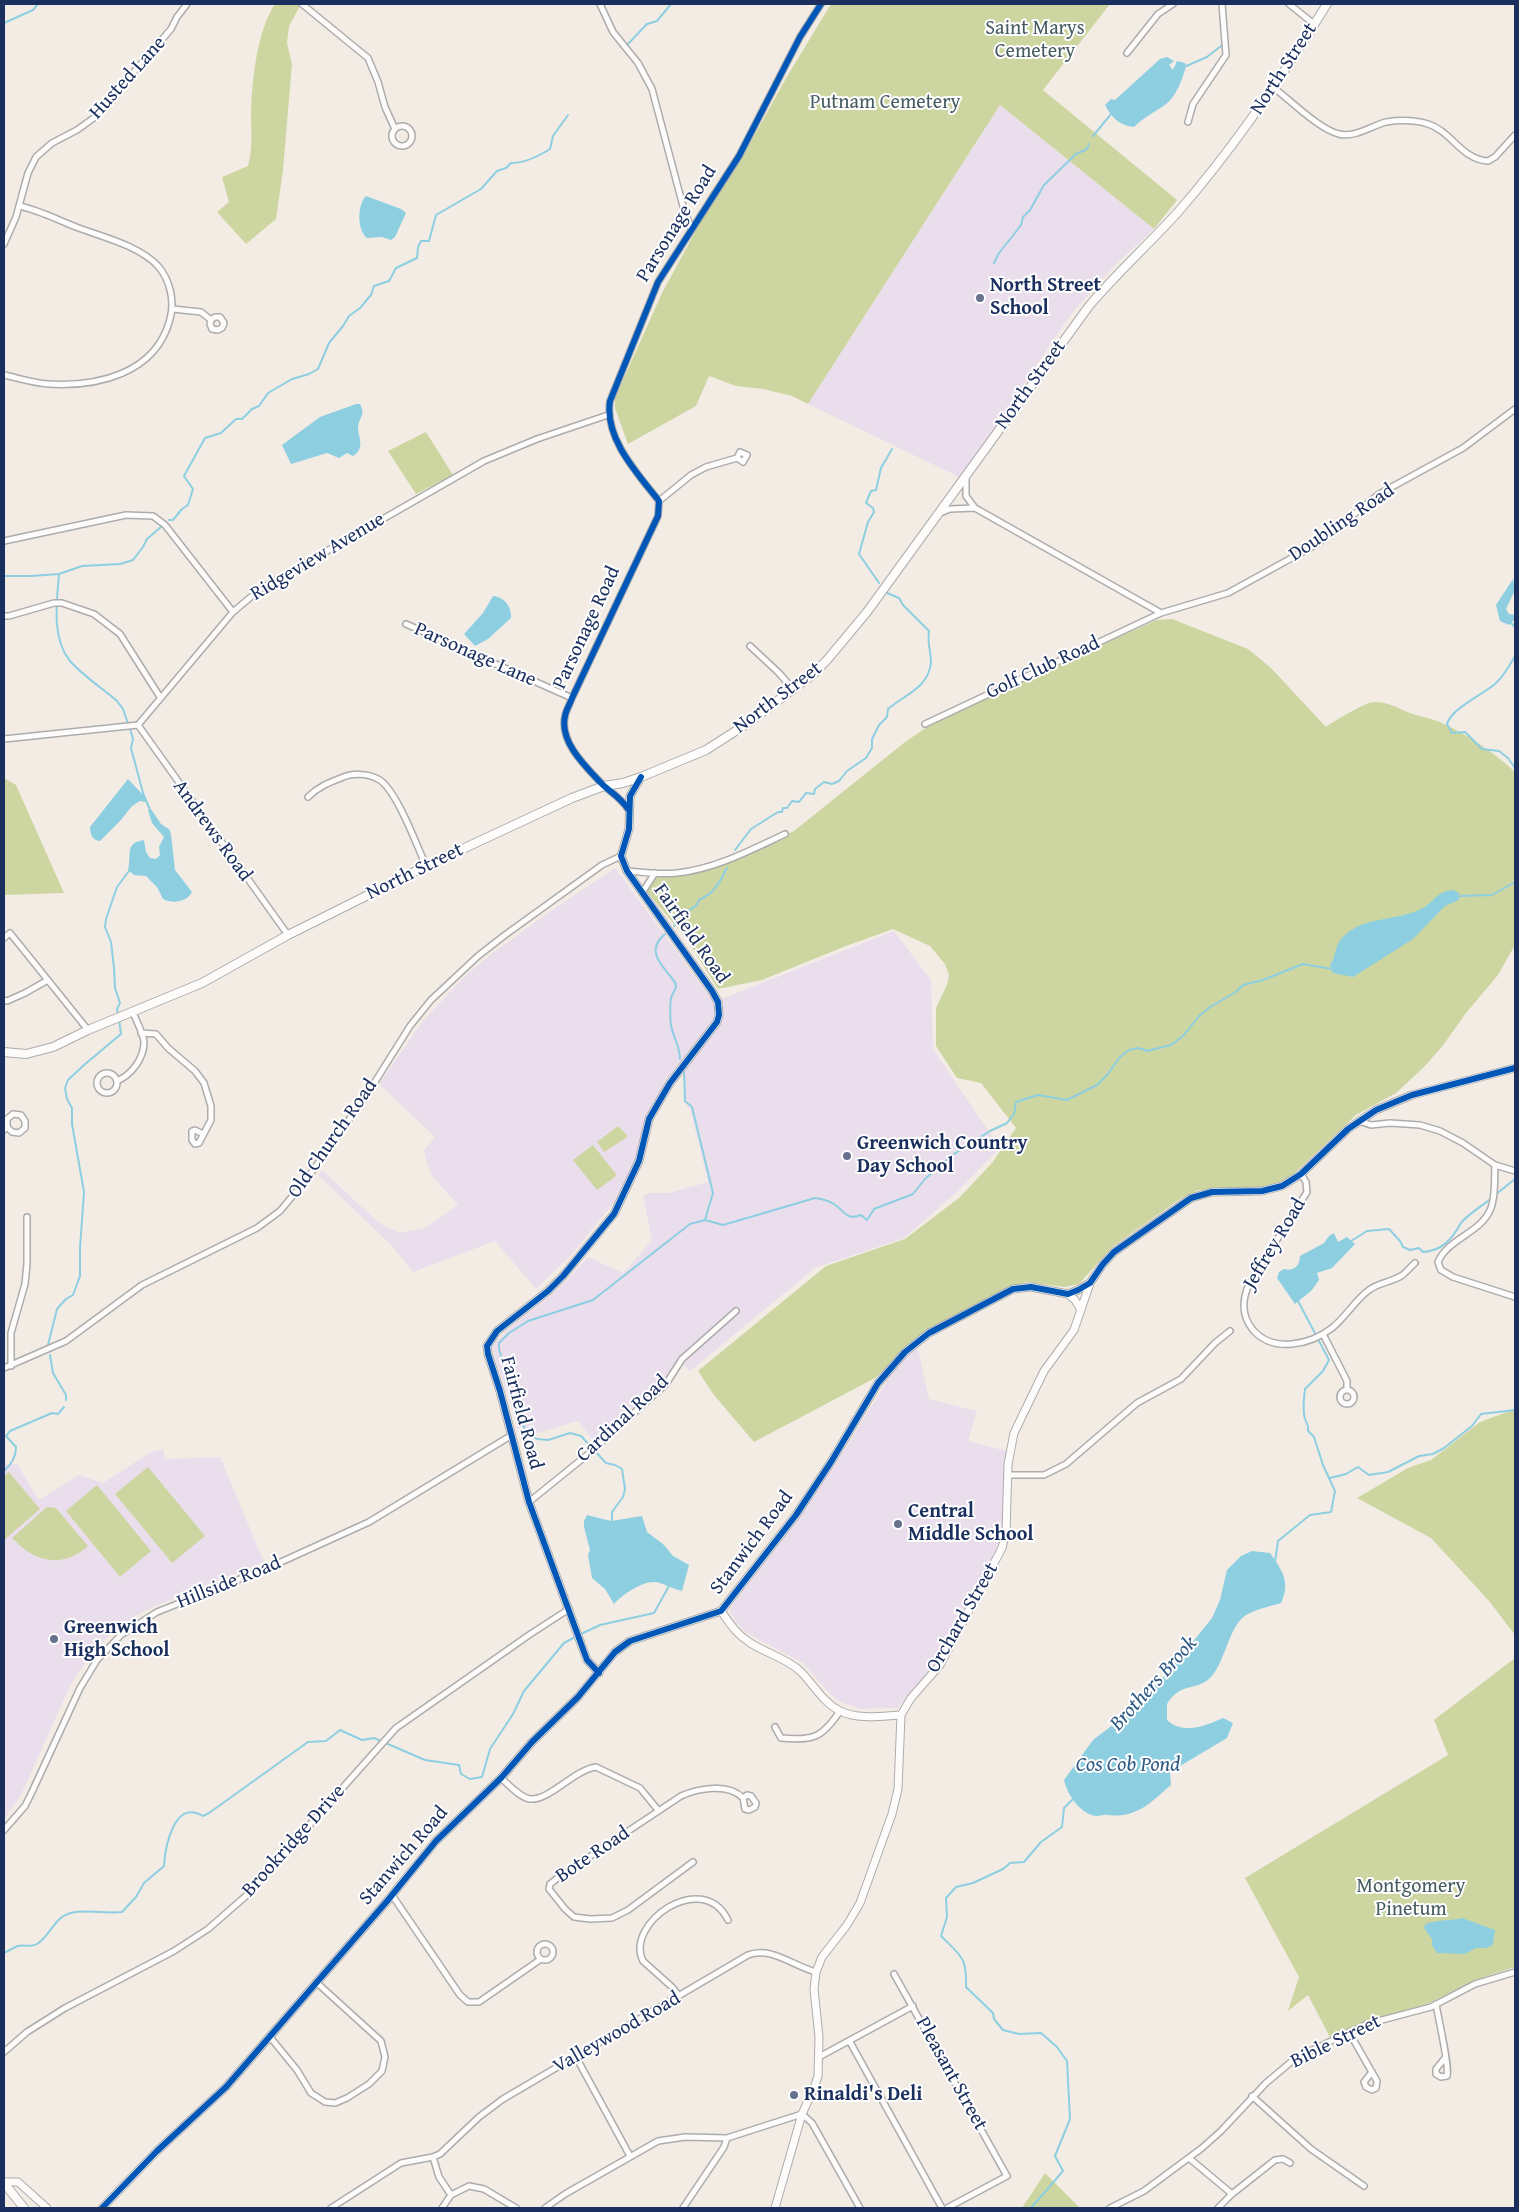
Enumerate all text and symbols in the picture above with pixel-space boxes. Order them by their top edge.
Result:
park label: Saint Marys Cemetery [985,17,1085,64]
street label: North Street [1245,19,1323,119]
street label: Husted Lane [84,32,172,124]
park label: Putnam Cemetery [810,91,960,115]
street label: Parsonage Road [632,161,722,287]
place label: North Street School [990,274,1101,321]
marker: North Street School [974,292,986,304]
street label: North Street [990,336,1072,434]
street label: Doubling Road [1285,479,1399,567]
street label: Ridgeview Avenue [247,508,389,606]
street label: Parsonage Road [548,563,626,693]
street label: Parsonage Lane [410,617,540,693]
street label: Golf Club Road [982,631,1104,705]
street label: North Street [729,657,827,739]
street label: Andrews Road [167,776,257,886]
street label: North Street [363,838,467,906]
street label: Fairfield Road [648,880,734,988]
street label: Old Church Road [283,1075,383,1203]
place label: Greenwich Country Day School [857,1132,1028,1179]
marker: Greenwich Country Day School [841,1150,853,1162]
street label: Jeffrey Road [1238,1194,1312,1294]
street label: Fairfield Road [494,1354,548,1472]
street label: Cardinal Road [572,1370,674,1468]
street label: Stanwich Road [705,1487,799,1599]
place label: Central Middle School [908,1500,1034,1547]
marker: Central Middle School [892,1518,904,1530]
street label: Hillside Road [174,1551,284,1615]
street label: Orchard Street [922,1559,1004,1677]
place label: Greenwich High School [64,1616,170,1663]
water label: Brothers Brook [1105,1632,1203,1736]
marker: Greenwich High School [48,1633,60,1645]
water label: Cos Cob Pond [1076,1753,1180,1779]
street label: Brookridge Drive [237,1780,351,1902]
street label: Stanwich Road [354,1802,454,1910]
street label: Bote Road [551,1821,635,1889]
park label: Montgomery Pinetum [1357,1875,1465,1922]
street label: Valleywood Road [549,1987,685,2079]
street label: Bible Street [1287,2010,1385,2074]
street label: Pleasant Street [910,2013,992,2135]
place label: Rinaldi's Deli [804,2083,922,2107]
marker: Rinaldi's Deli [788,2089,800,2101]

